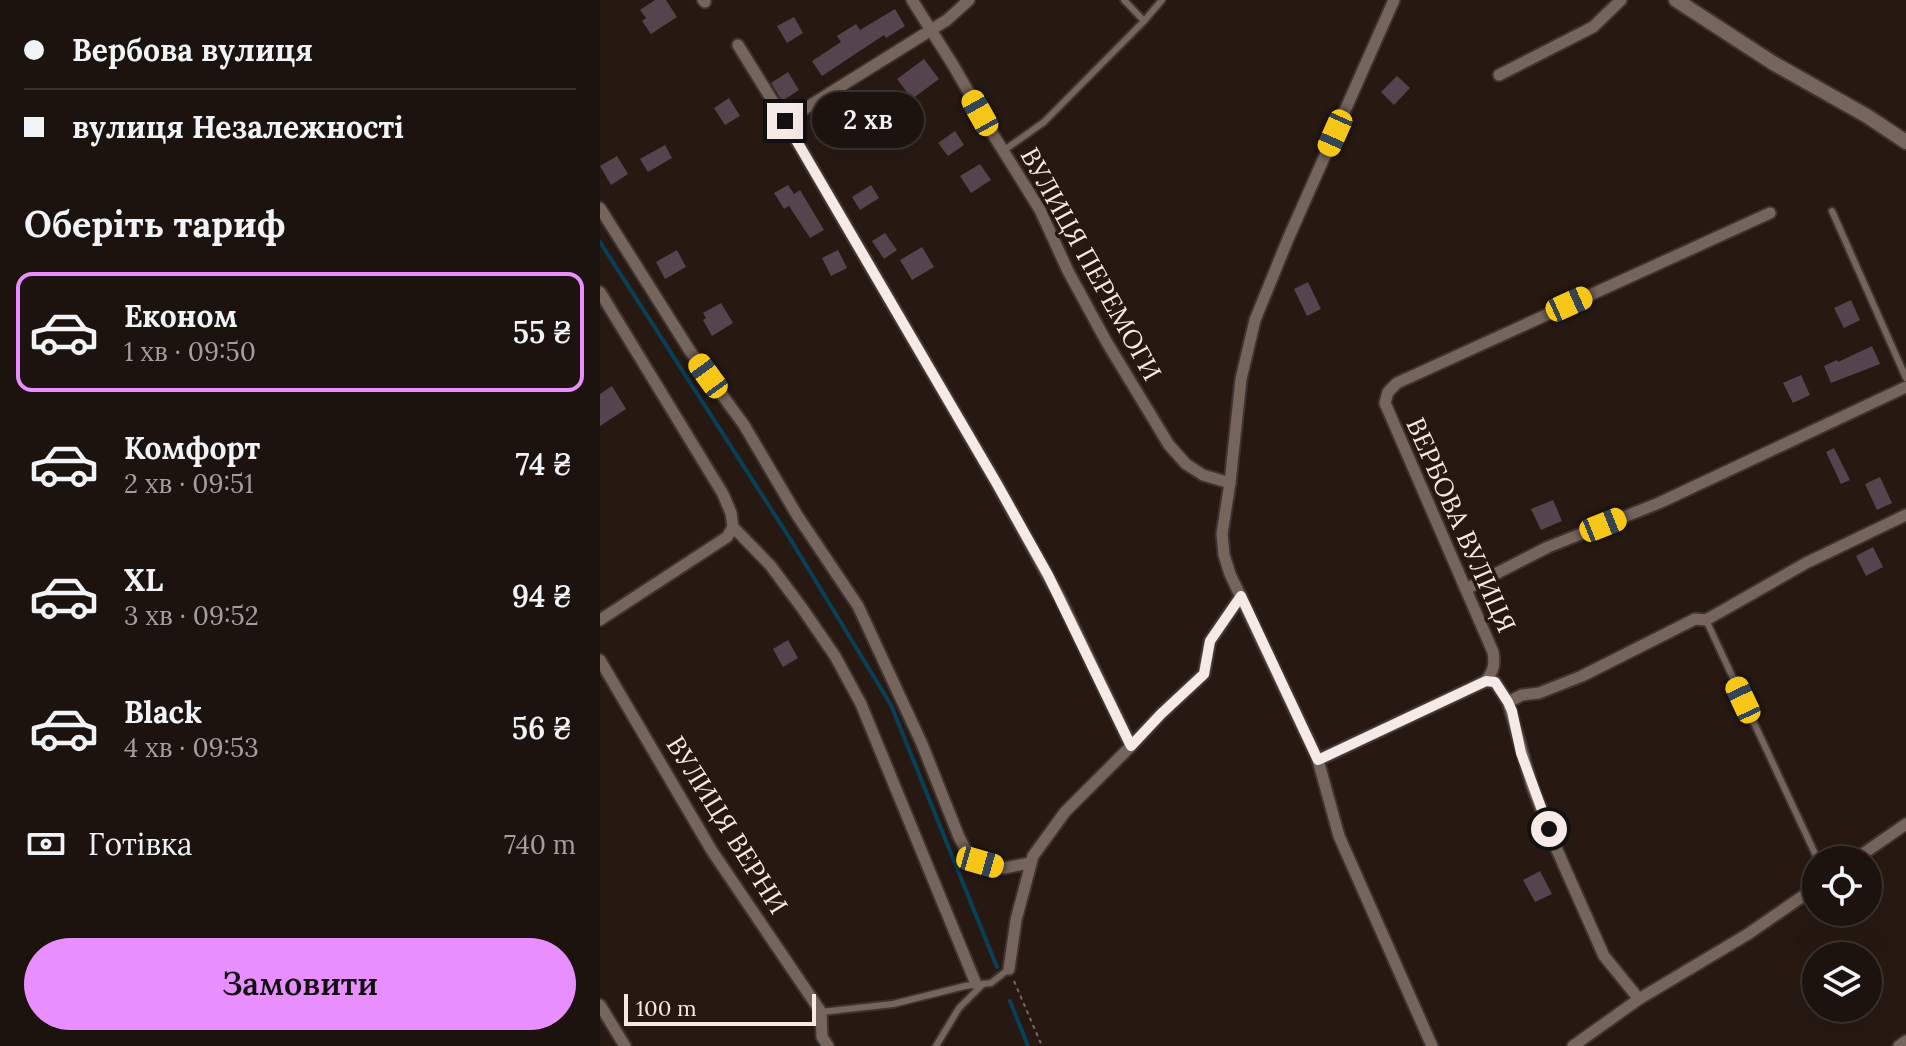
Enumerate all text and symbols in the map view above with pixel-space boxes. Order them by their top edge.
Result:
text: Вербова вулиця [72,31,313,69]
car [958,86,1002,140]
callout: 2 хв [813,93,925,149]
route end [767,103,803,139]
text: 2 хв [843,103,893,136]
car [1314,106,1356,160]
text: вулиця Незалежності [72,108,404,146]
street label: ВУЛИЦЯ ПЕРЕМОГИ [1014,141,1169,386]
text: Оберіть тариф [24,201,285,247]
car [1542,283,1596,325]
icon: car [28,296,100,368]
text: Економ [124,297,238,335]
text: 55 ₴ [513,313,572,351]
text: 1 хв · 09:50 [124,335,256,368]
car [684,350,732,402]
street label: ВЕРБОВА ВУЛИЦЯ [1399,412,1524,637]
icon: car [28,428,100,500]
text: Комфорт [124,429,260,467]
text: 74 ₴ [516,445,572,483]
text: 2 хв · 09:51 [124,467,254,500]
car [1576,505,1630,545]
icon: car [28,560,100,632]
text: XL [124,561,163,599]
text: 94 ₴ [512,577,572,615]
text: 3 хв · 09:52 [124,599,259,632]
car [1722,673,1764,727]
icon: car [28,692,100,764]
text: Black [124,693,202,731]
text: 56 ₴ [512,709,572,747]
street label: ВУЛИЦЯ ВЕРНИ [660,730,795,920]
text: 4 хв · 09:53 [124,731,259,764]
route start [1531,811,1567,847]
icon: cash [24,822,68,866]
text: Готівка [88,825,193,863]
text: 740 m [504,828,576,861]
car [954,844,1006,880]
map controls [1802,846,1882,1022]
button: locate [1802,846,1882,926]
button: Замовити [24,938,576,1030]
button: layers [1802,942,1882,1022]
scale bar [624,990,816,1026]
text: 100 m [636,994,697,1022]

